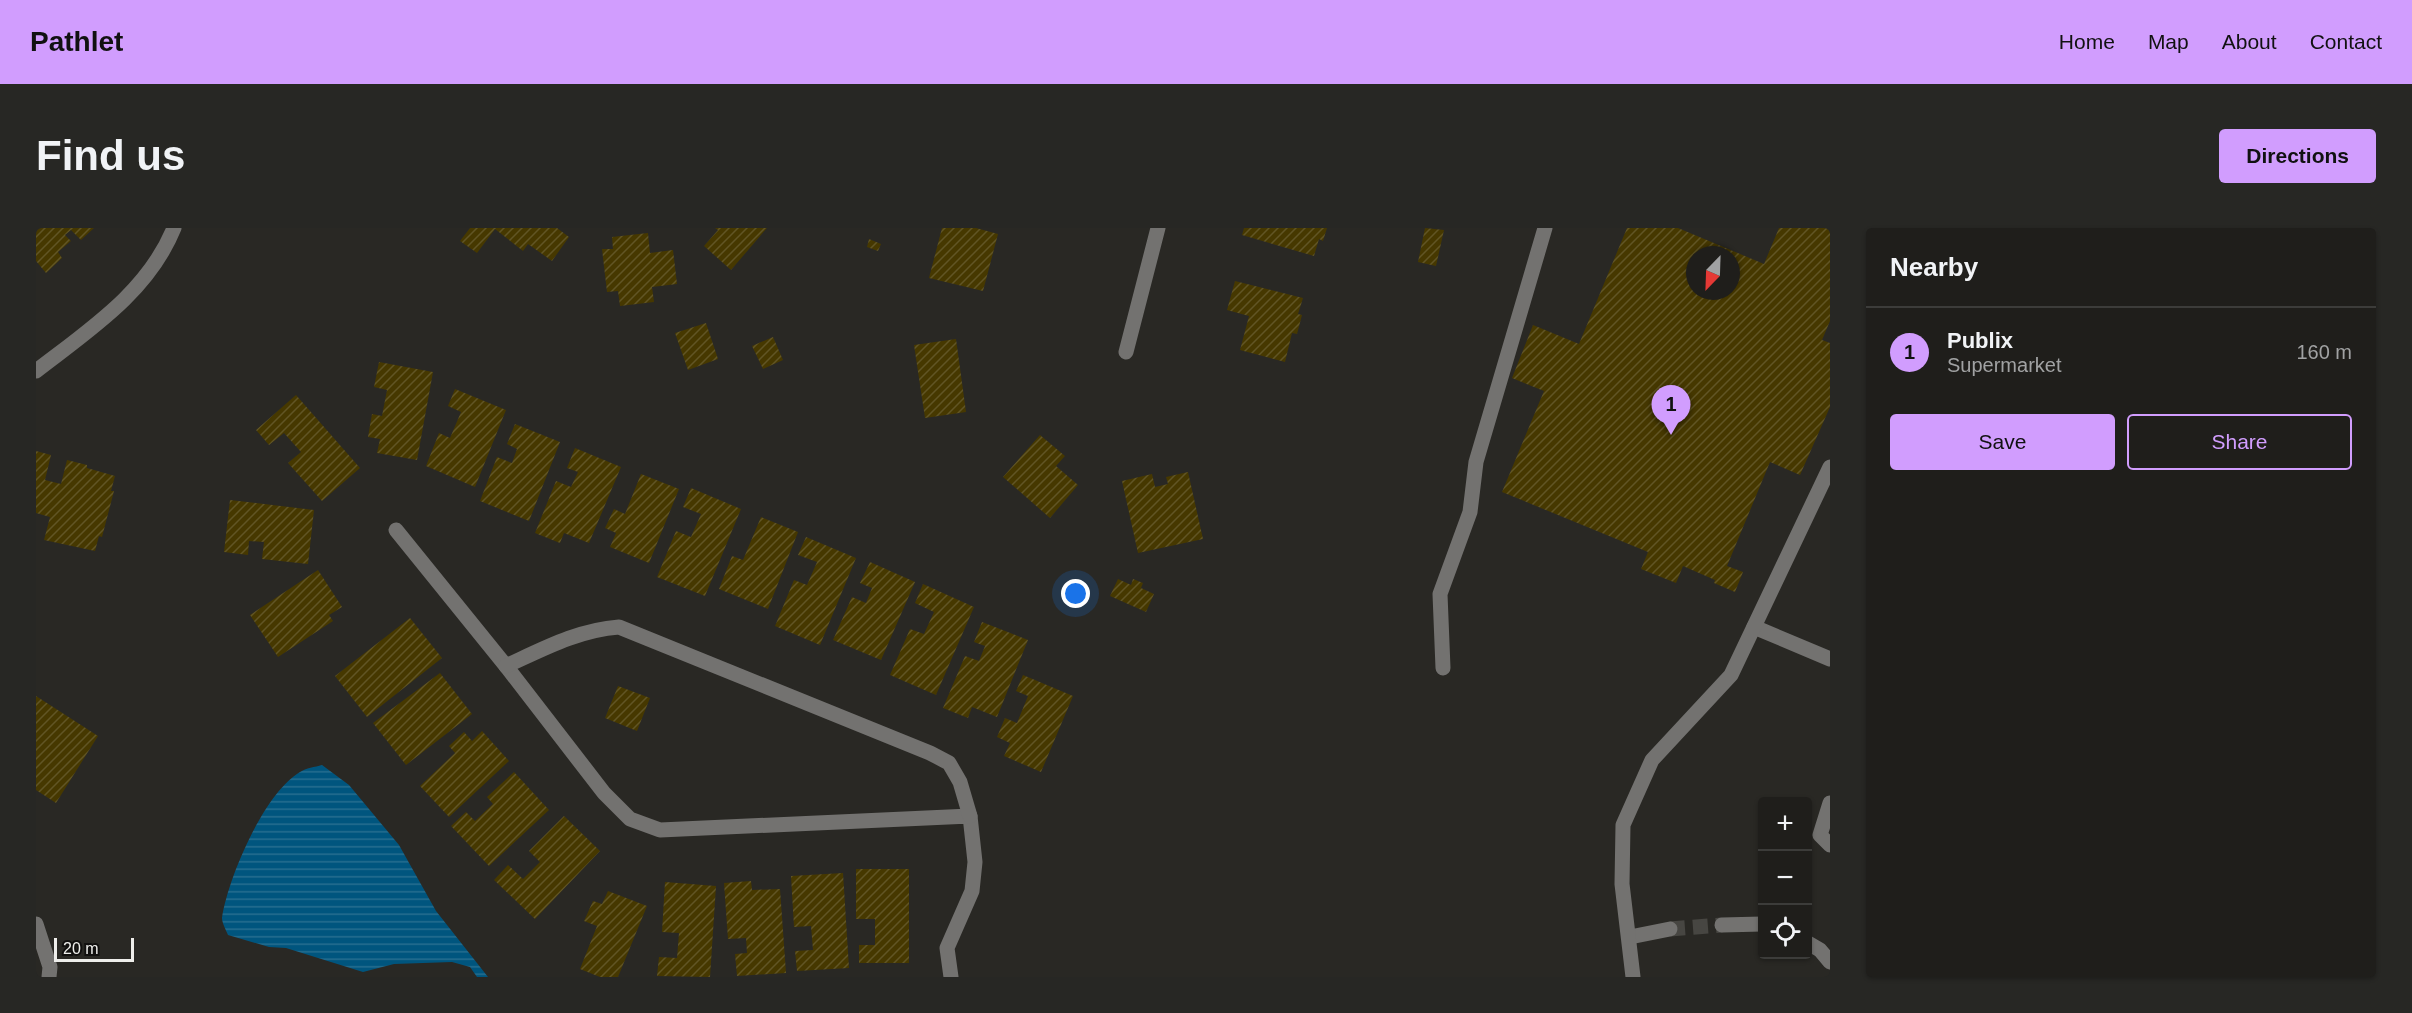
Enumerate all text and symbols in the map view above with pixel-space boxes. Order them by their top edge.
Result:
text: Pathlet [30,26,123,57]
text: Home [2059,30,2115,53]
text: Map [2148,30,2189,53]
text: About [2222,30,2277,53]
text: Contact [2310,30,2382,53]
button: Directions [2219,129,2376,183]
text: Find us [36,132,185,179]
north arrow [1686,246,1740,300]
text: Nearby [1890,252,1978,282]
text: Publix [1947,328,2013,353]
text: 1 [1904,341,1915,363]
text: 160 m [2296,341,2352,363]
text: Supermarket [1947,354,2062,376]
pin: 1 [1652,386,1690,435]
button: Save [1890,414,2115,470]
button: Share [2127,414,2352,470]
your location [1061,579,1090,608]
map controls [1758,797,1812,959]
button: + [1758,797,1812,851]
button: − [1758,851,1812,905]
button: locate [1758,905,1812,959]
scale bar [54,935,134,962]
text: 20 m [63,940,99,957]

